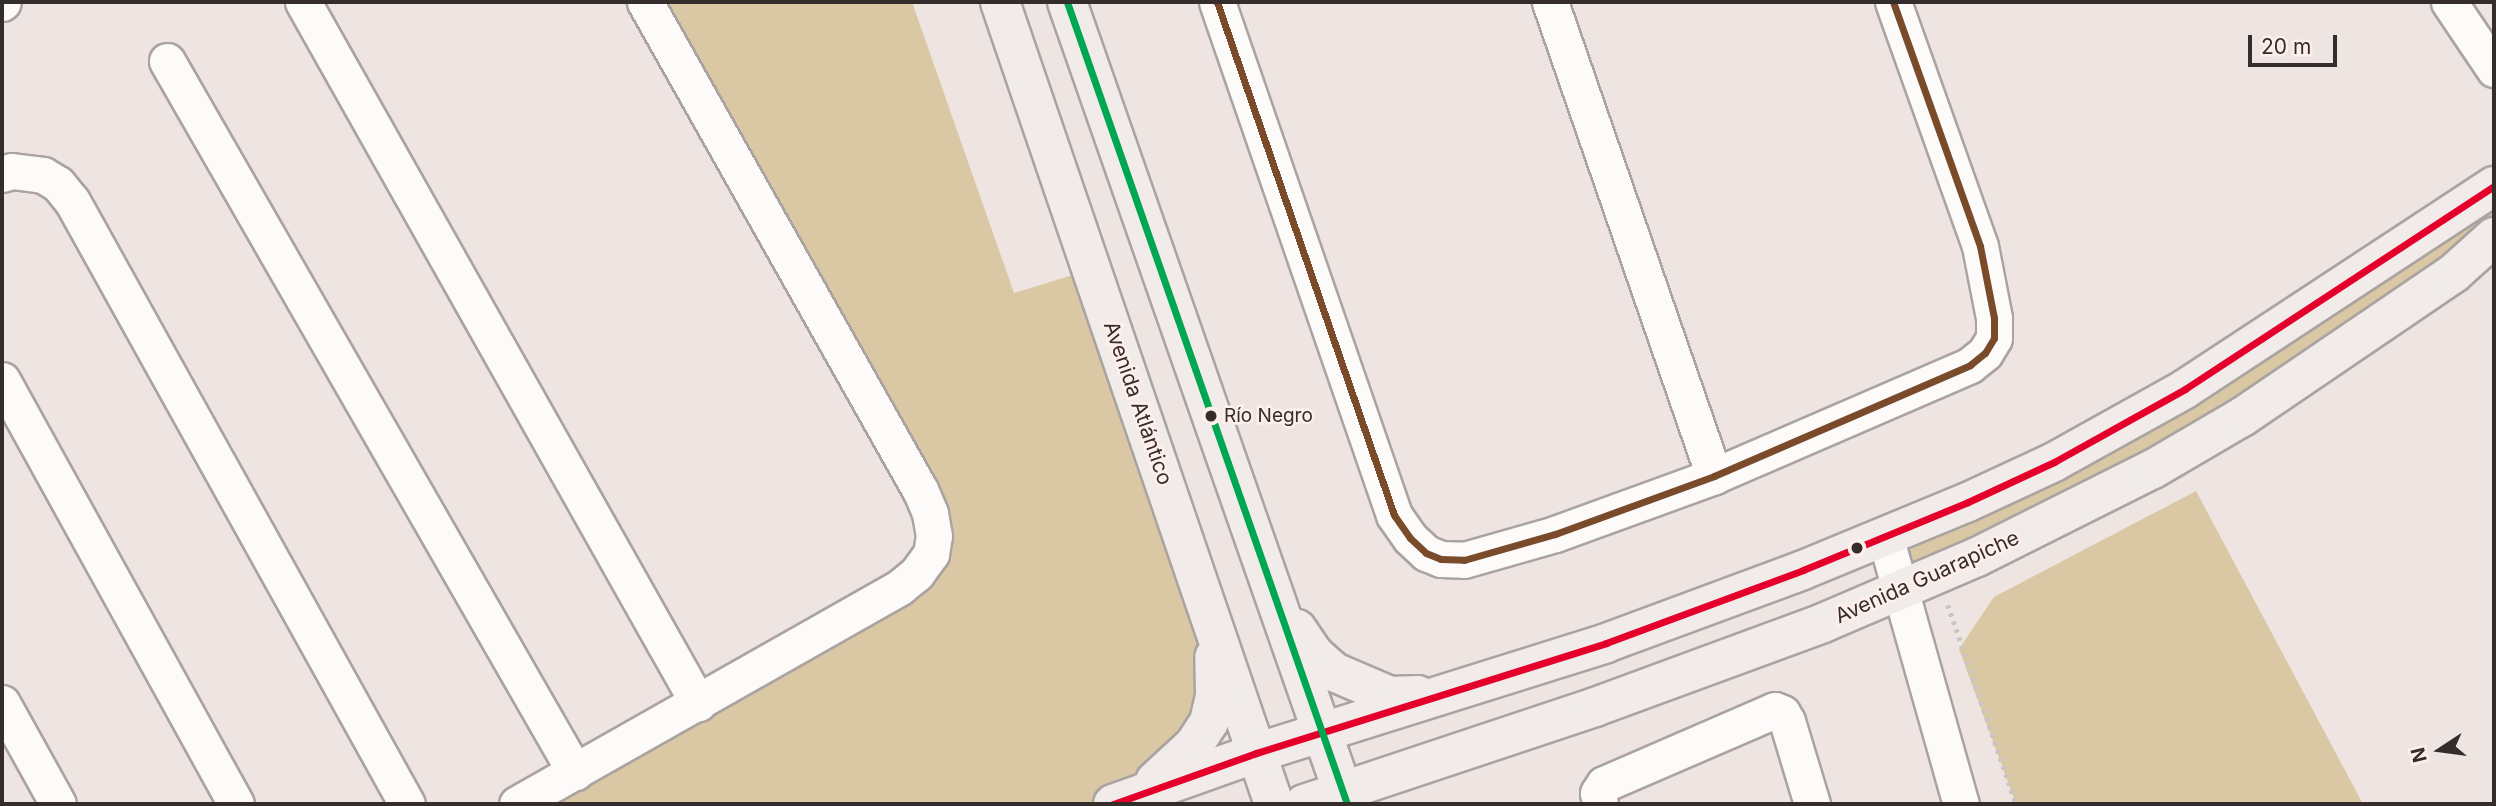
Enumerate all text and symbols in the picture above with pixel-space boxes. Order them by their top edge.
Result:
scale bar [2251,21,2340,65]
text: 20 m [2261,34,2311,59]
street label: Avenida Atlántico [1098,318,1178,488]
place label: Río Negro [1224,405,1313,427]
marker: Río Negro [1204,409,1218,423]
street label: Avenida Guarapiche [1831,525,2023,629]
unlabelled marker [1850,541,1864,555]
north arrow [2405,715,2475,785]
text: N [2406,745,2432,764]

